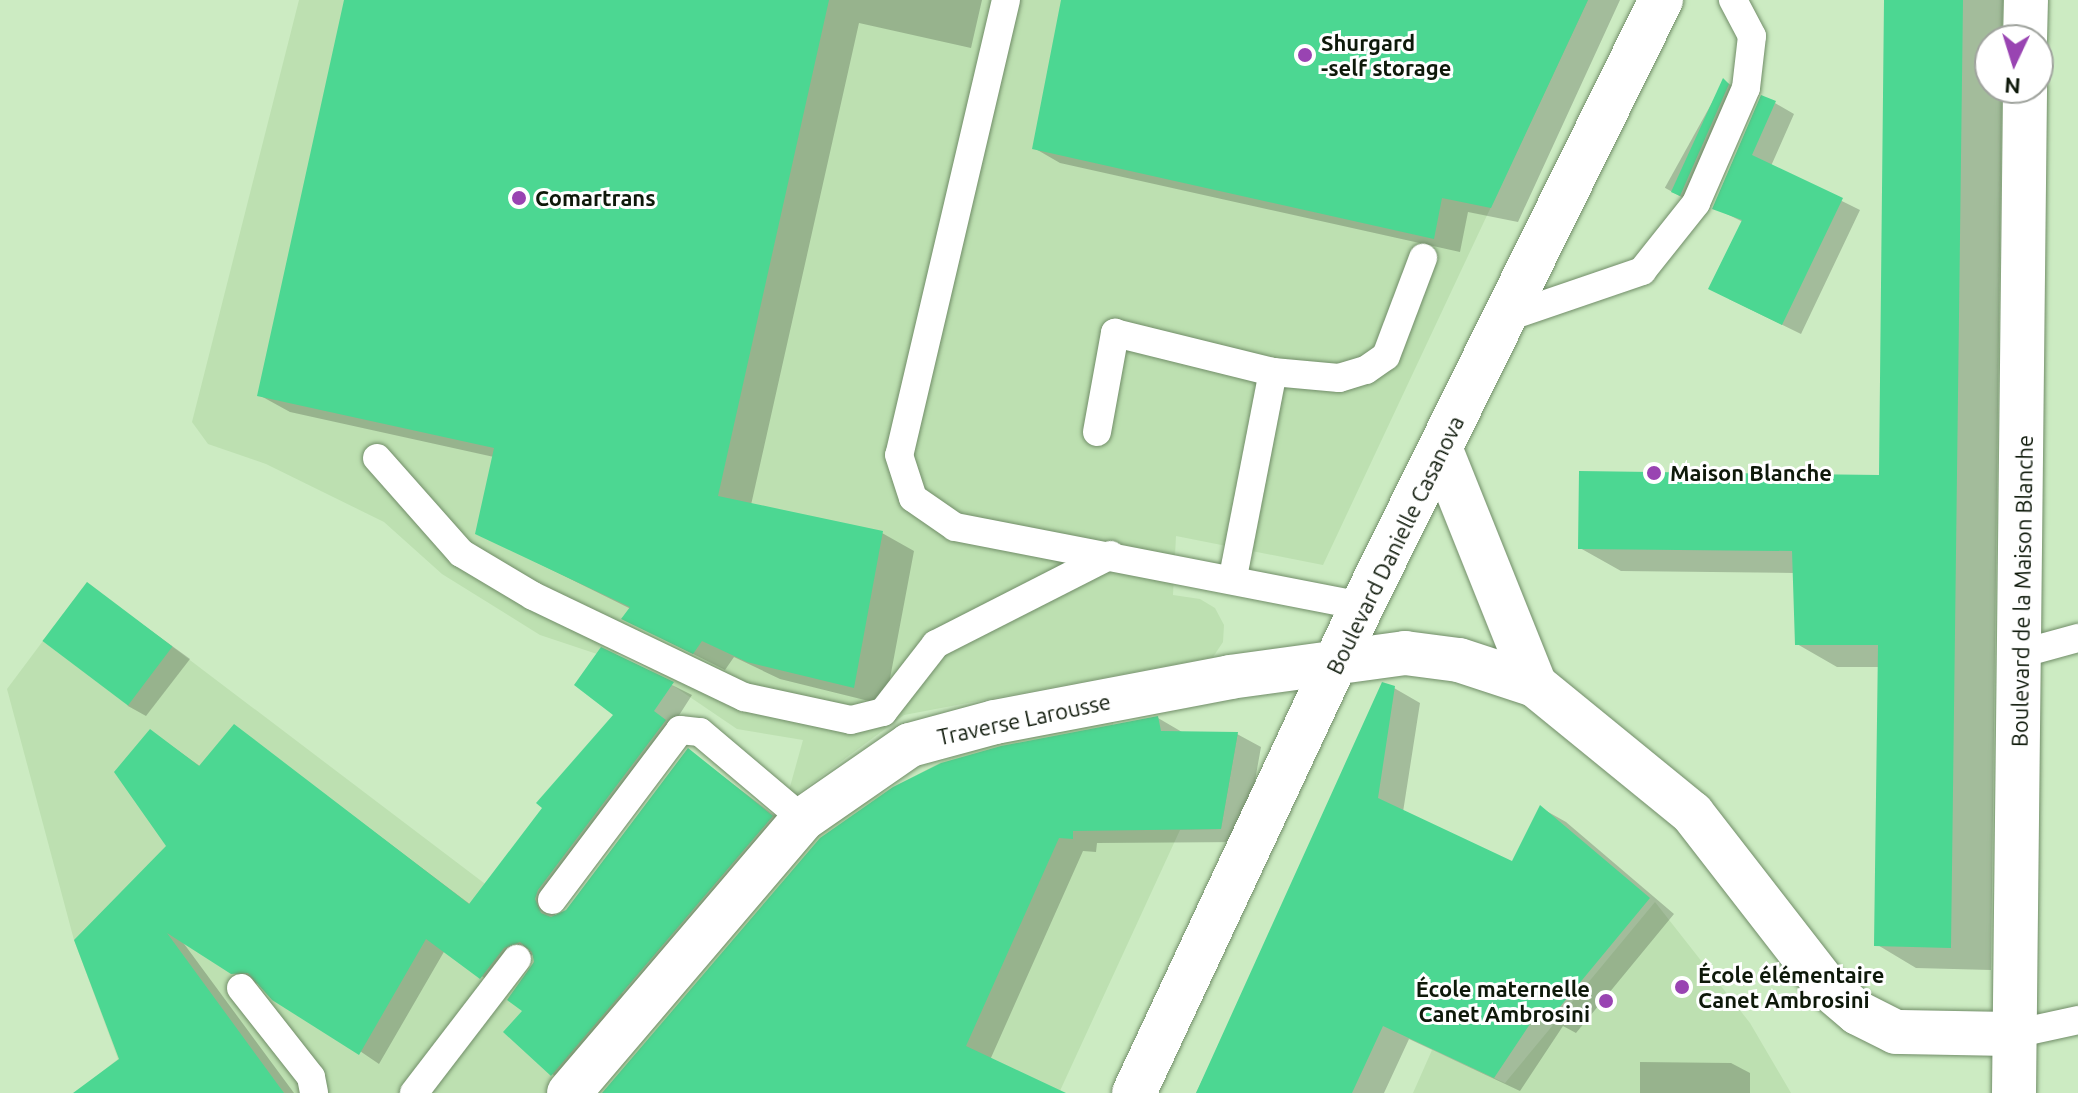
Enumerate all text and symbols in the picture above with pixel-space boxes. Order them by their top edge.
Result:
north arrow [1974,24,2054,104]
place label: Shurgard -self storage [1321,29,1451,80]
marker: Shurgard -self storage [1296,46,1314,64]
text: N [2003,73,2022,99]
place label: Comartrans [535,185,656,211]
marker: Comartrans [510,189,528,207]
street label: Boulevard Danielle Casanova [1321,411,1469,679]
street label: Boulevard de la Maison Blanche [2006,435,2038,747]
place label: Maison Blanche [1670,460,1832,486]
marker: Maison Blanche [1645,464,1663,482]
street label: Traverse Larousse [935,688,1113,750]
place label: École élémentaire Canet Ambrosini [1698,961,1884,1012]
place label: École maternelle Canet Ambrosini [1416,975,1590,1026]
marker: École élémentaire Canet Ambrosini [1673,978,1691,996]
marker: École maternelle Canet Ambrosini [1597,992,1615,1010]

